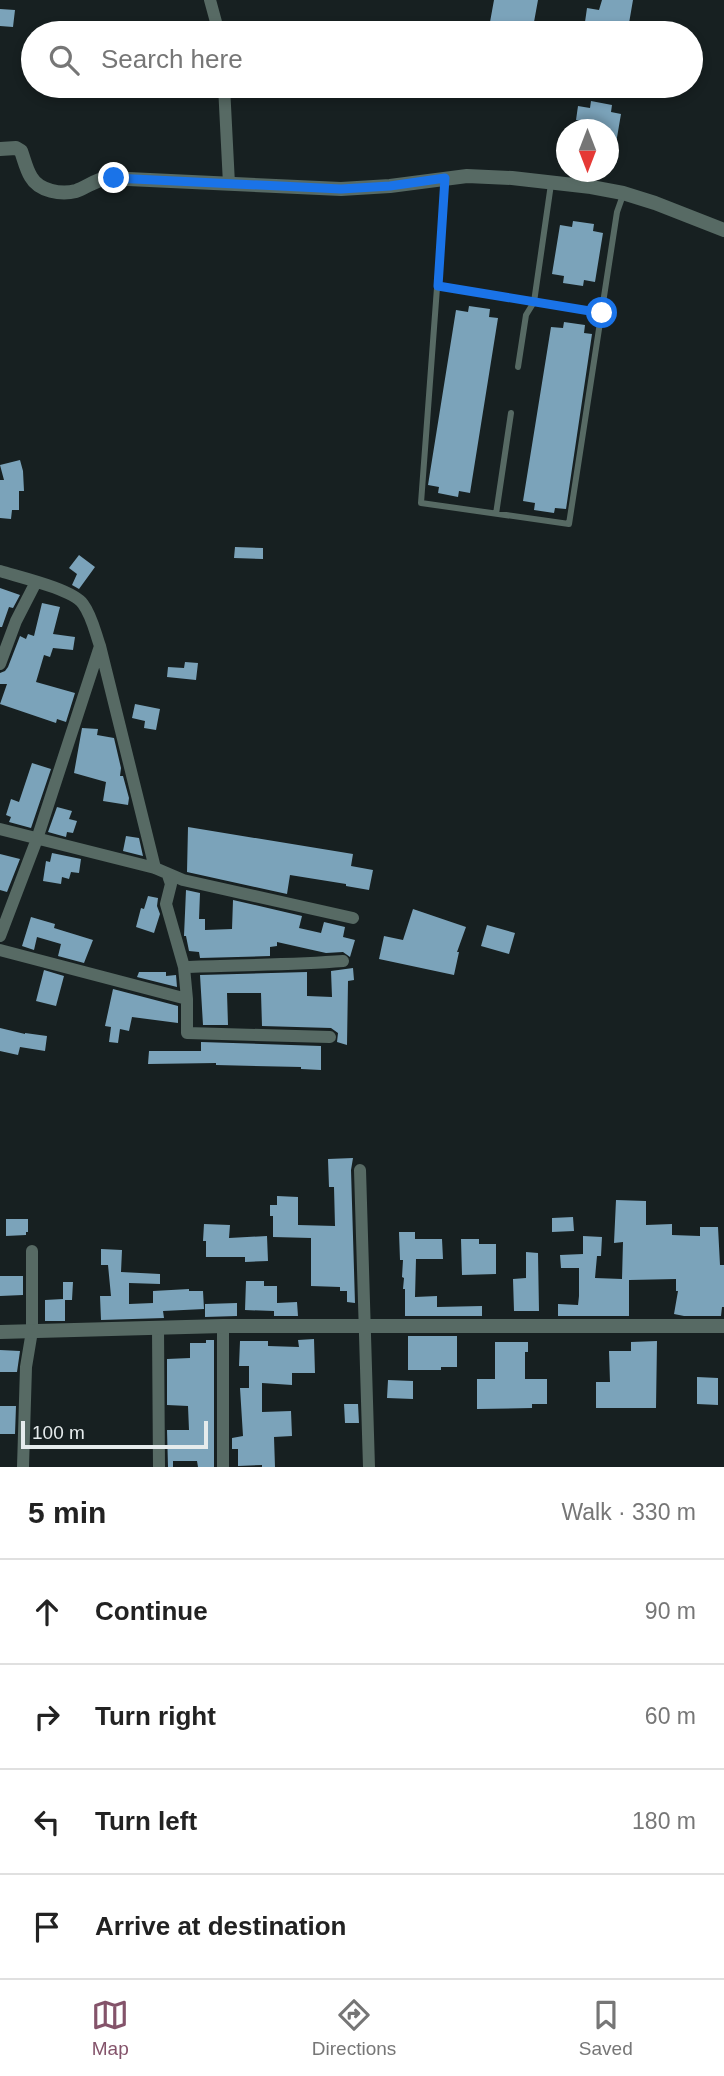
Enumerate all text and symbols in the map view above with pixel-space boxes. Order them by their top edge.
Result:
search box [21,21,703,98]
icon: search [45,41,83,79]
text: Search here [101,44,243,74]
north arrow [556,119,619,182]
route end [98,162,129,193]
route start [586,297,617,328]
scale bar [21,1418,208,1450]
text: 100 m [32,1422,85,1443]
text: 5 min [28,1496,106,1529]
text: Walk · 330 m [561,1499,696,1525]
icon: ahead [28,1593,66,1631]
text: Continue [95,1596,208,1626]
text: 90 m [645,1598,696,1624]
icon: right [28,1698,66,1736]
text: Turn right [95,1701,216,1731]
text: 60 m [645,1703,696,1729]
icon: left [28,1803,66,1841]
text: Turn left [95,1806,197,1836]
text: 180 m [632,1808,696,1834]
icon: arrive [28,1908,66,1946]
text: Arrive at destination [95,1911,346,1941]
tab: Map [91,1996,129,2060]
tab: Directions [312,1996,396,2060]
tab: Saved [579,1996,633,2060]

